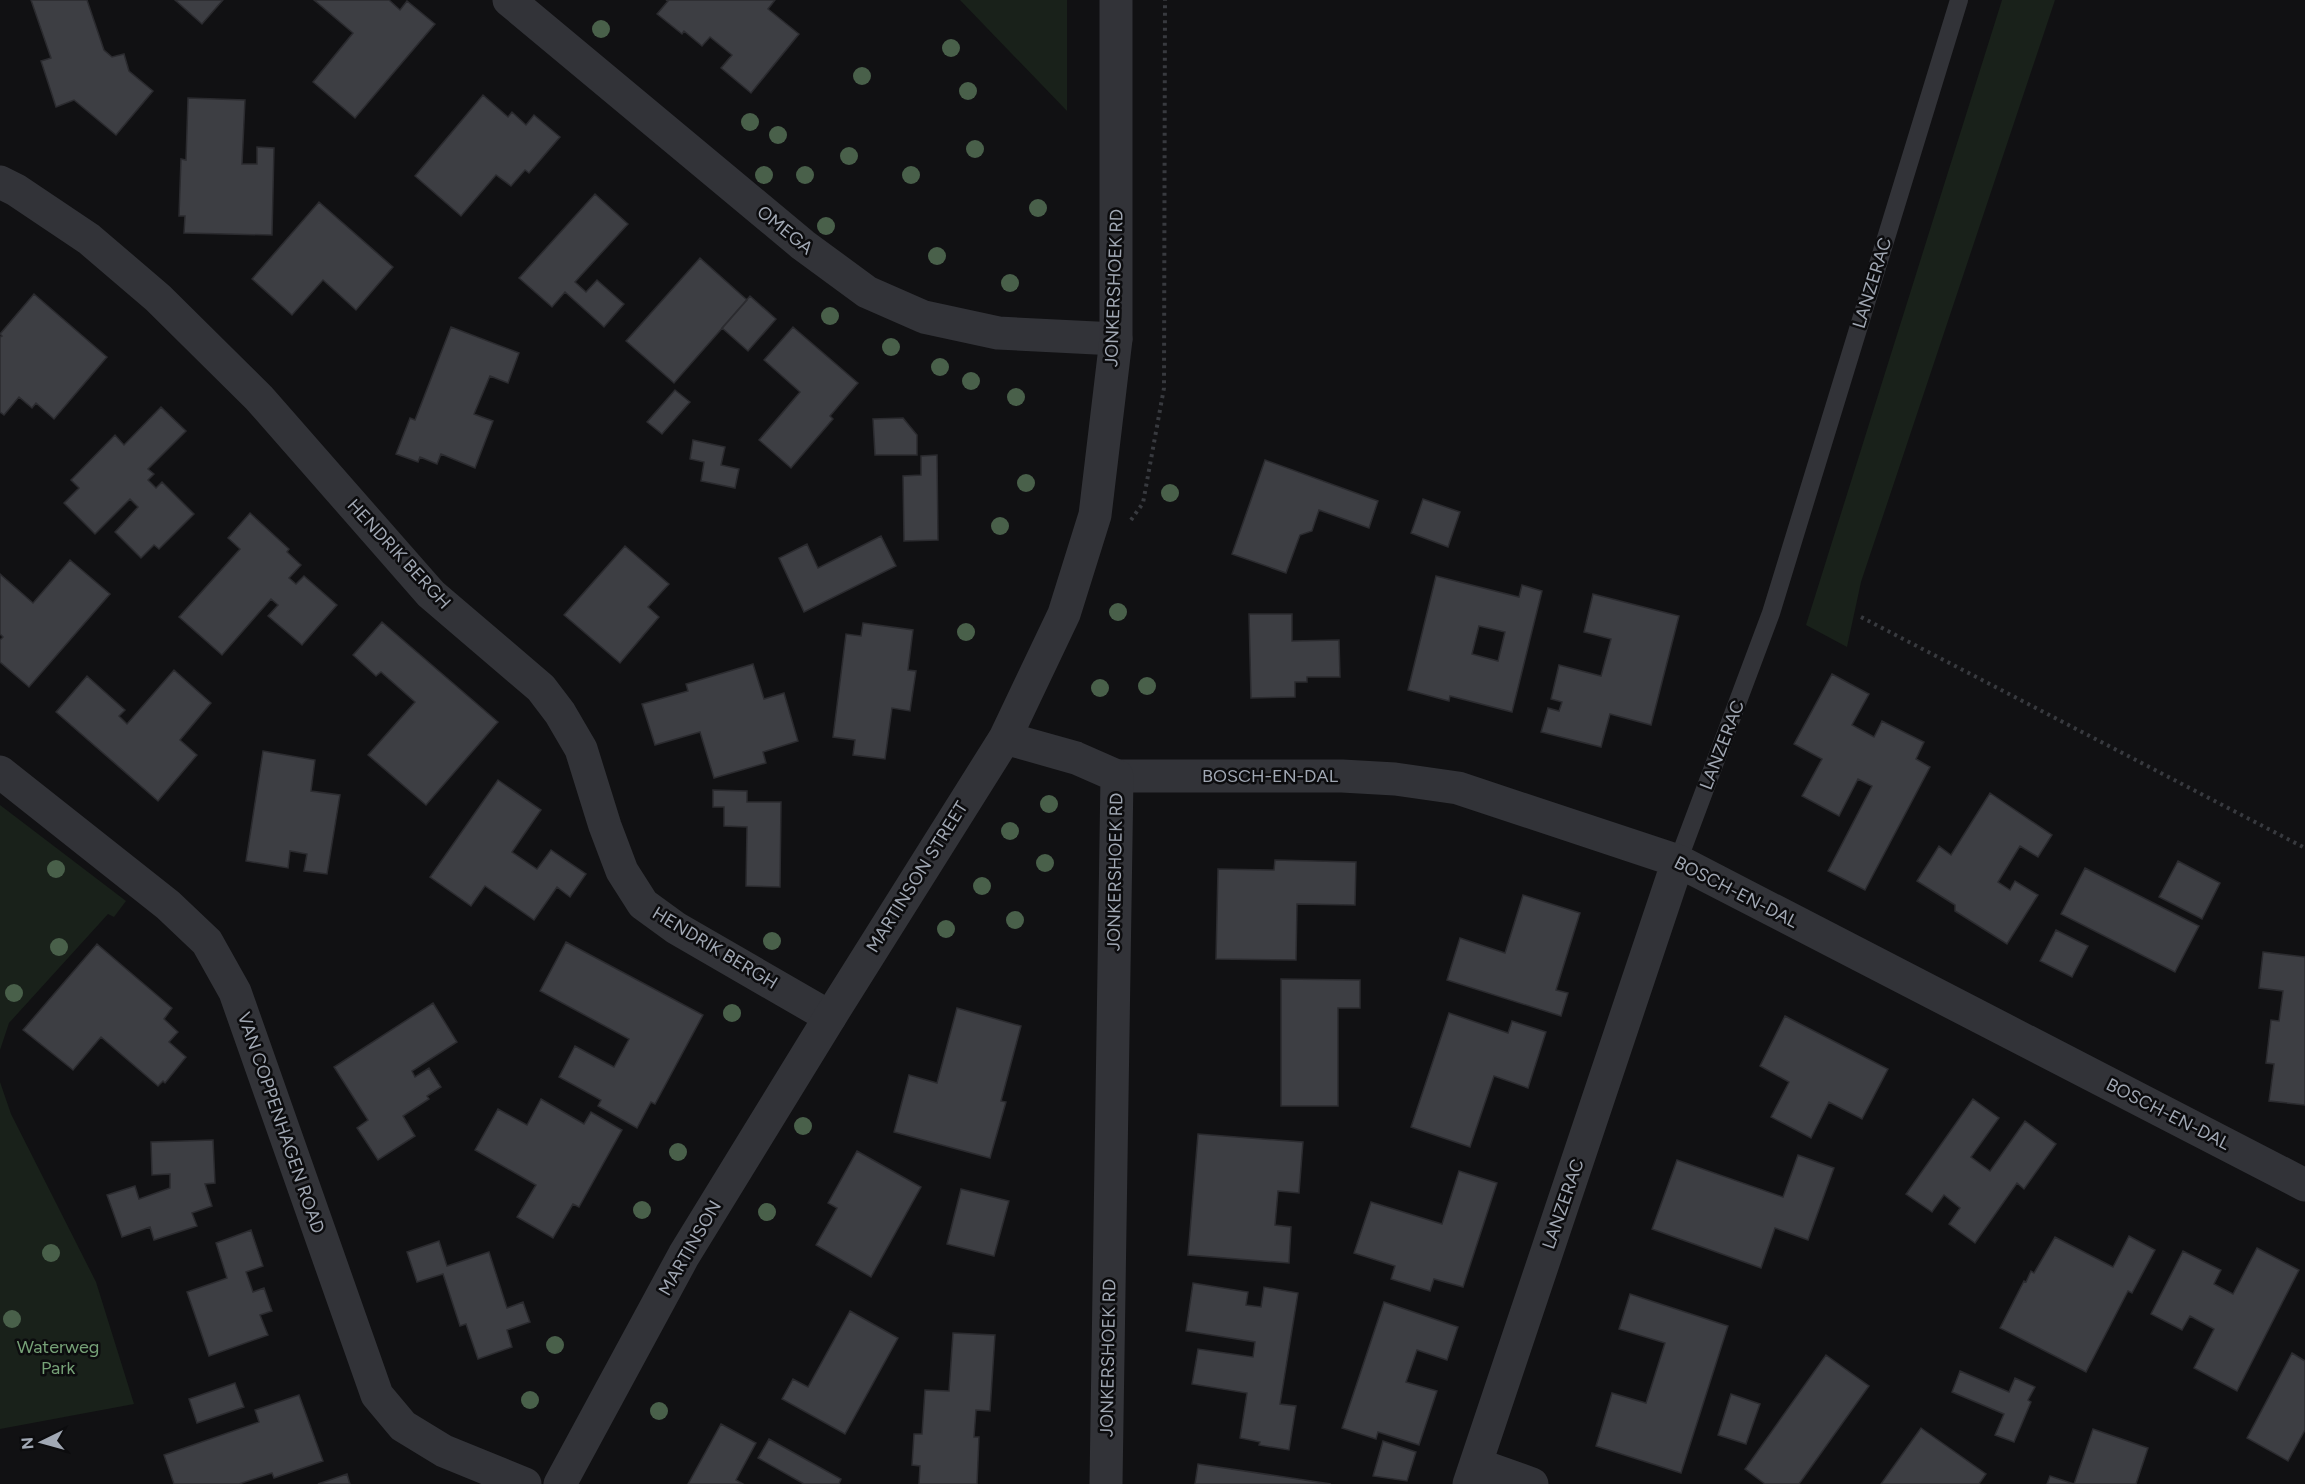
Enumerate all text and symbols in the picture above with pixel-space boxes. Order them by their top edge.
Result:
street label: OMEGA [753,201,817,259]
street label: JONKERSHOEK RD [1100,208,1128,368]
street label: LANZERAC [1848,235,1896,331]
street label: HENDRIK BERGH [342,495,456,613]
street label: LANZERAC [1695,697,1749,793]
street label: BOSCH-EN-DAL [1202,765,1339,787]
street label: JONKERSHOEK RD [1103,793,1127,951]
street label: MARTINSON STREET [861,797,973,957]
street label: BOSCH-EN-DAL [1670,851,1802,933]
street label: HENDRIK BERGH [648,902,782,994]
street label: VAN COPPENHAGEN ROAD [233,1010,329,1236]
street label: BOSCH-EN-DAL [2102,1073,2234,1155]
street label: LANZERAC [1537,1156,1589,1252]
street label: MARTINSON [654,1196,726,1300]
street label: JONKERSHOEK RD [1096,1279,1120,1437]
park label: Waterweg Park [17,1336,99,1379]
north arrow [12,1412,72,1472]
text: N [18,1436,38,1450]

